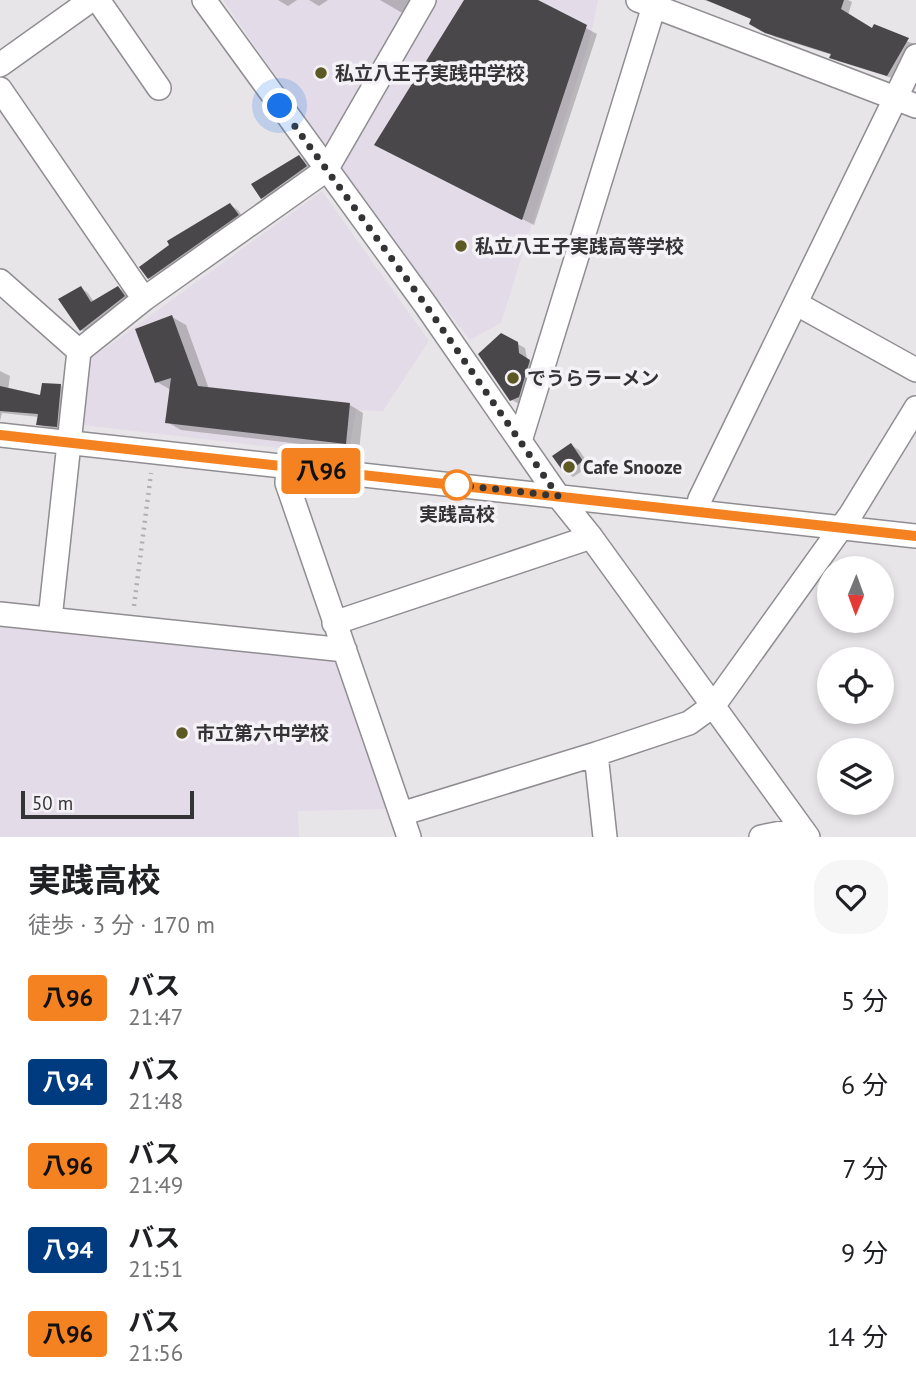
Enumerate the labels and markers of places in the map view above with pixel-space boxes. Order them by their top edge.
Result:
place label: 私立八王子実践中学校 [335,61,525,85]
marker: 私立八王子実践中学校 [313,65,329,81]
place label: 私立八王子実践高等学校 [475,234,684,258]
marker: 私立八王子実践高等学校 [453,238,469,254]
place label: でうらラーメン [527,366,659,390]
marker: でうらラーメン [505,370,521,386]
place label: Cafe Snooze [583,455,682,479]
marker: Cafe Snooze [561,459,577,475]
marker: 実践高校 [442,470,472,500]
place label: 実践高校 [419,502,495,526]
place label: 市立第六中学校 [196,721,329,745]
marker: 市立第六中学校 [174,725,190,741]

